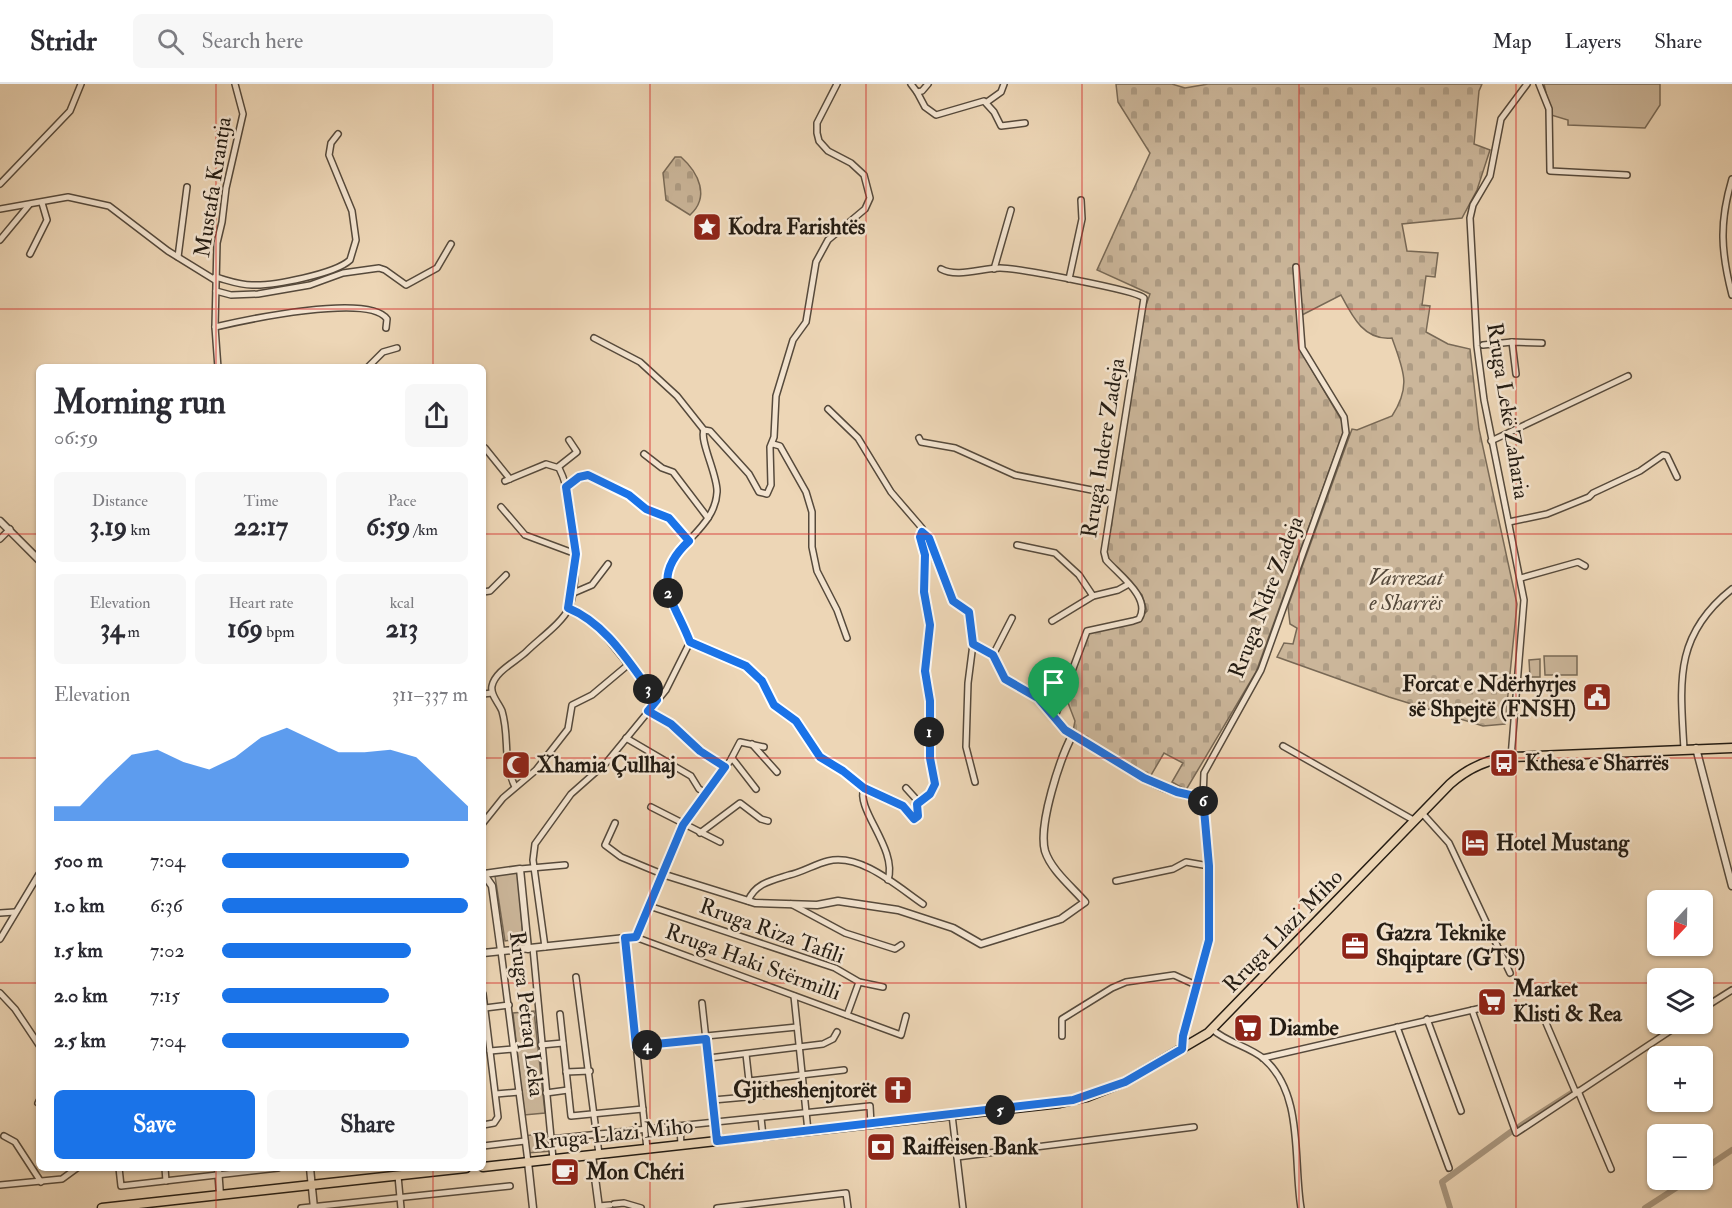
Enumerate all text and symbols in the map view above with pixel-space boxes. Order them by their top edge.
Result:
search box [133,14,553,68]
text: Stridr [30,24,97,59]
icon: search [154,25,187,58]
text: Search here [202,27,303,55]
text: Map [1492,28,1532,55]
text: Layers [1565,28,1621,55]
text: Share [1654,28,1702,55]
street label: Mustafa Krantja [188,114,238,259]
place icon: Kodra Farishtës [691,211,723,243]
place label: Kodra Farishtës [728,213,866,241]
street label: Rruga Lekë Zaharia [1480,321,1536,502]
street label: Rruga Indere Zadeja [1075,355,1131,540]
text: Morning run [54,382,226,423]
button: share [405,384,468,447]
text: 06:59 [54,425,98,450]
text: Distance [92,491,148,511]
text: Time [244,491,278,511]
text: Pace [388,491,416,511]
text: 3.19 [90,511,127,543]
text: 22:17 [234,511,288,543]
text: 6:59 [366,511,410,543]
street label: Rruga Ndre Zadeja [1222,511,1310,682]
text: km [127,520,150,540]
text: /km [410,520,438,540]
park label: Varrezat e Sharrës [1369,564,1445,617]
pin: 2 [653,578,683,608]
text: 2 [664,583,672,603]
text: Elevation [90,593,150,613]
text: Heart rate [228,593,294,613]
text: kcal [390,593,414,613]
text: 34 [100,613,124,645]
text: 169 [227,613,263,645]
text: 213 [386,613,418,645]
text: m [124,622,140,642]
text: bpm [263,622,295,642]
pin [1028,657,1079,719]
icon: arrive [1037,666,1070,699]
place label: Forcat e Ndërhyrjes së Shpejtë (FNSH) [1402,670,1576,724]
pin: 3 [633,674,663,704]
text: 3 [645,679,651,699]
public building icon: Forcat e Ndërhyrjes së Shpejtë (FNSH) [1581,681,1613,713]
text: Elevation [54,682,130,707]
text: 311–337 m [392,682,468,707]
pin: 1 [914,717,944,747]
text: 1 [926,722,932,742]
bus stop icon: Kthesa e Sharrës [1488,747,1520,779]
mosque icon: Xhamia Çullhaj [500,749,532,781]
place label: Kthesa e Sharrës [1525,749,1669,777]
place label: Xhamia Çullhaj [537,751,675,779]
pin: 6 [1188,786,1218,816]
text: 6 [1199,791,1207,811]
hotel icon: Hotel Mustang [1459,827,1491,859]
place label: Hotel Mustang [1496,829,1630,858]
text: 500 m [54,848,103,873]
text: 7:04 [150,848,185,873]
street label: Rruga Llazi Miho [1217,863,1349,999]
north arrow [1647,890,1713,956]
map controls [1647,890,1713,1190]
street label: Rruga Riza Tafili [696,892,848,970]
text: 1.0 km [54,893,105,918]
text: 6:36 [150,893,183,918]
street label: Rruga Haki Stërmilli [661,917,845,1007]
place label: Gazra Teknike Shqiptare (GTS) [1376,919,1525,973]
street label: Rruga Petraq Leka [503,930,551,1099]
office icon: Gazra Teknike Shqiptare (GTS) [1339,930,1371,962]
text: 1.5 km [54,938,103,963]
text: 7:02 [150,938,185,963]
button: layers [1647,968,1713,1034]
place label: Market Klisti & Rea [1512,975,1623,1028]
text: 2.0 km [54,983,108,1008]
text: 7:15 [150,983,180,1008]
supermarket icon: Market Klisti & Rea [1476,986,1508,1018]
supermarket icon: Diambe [1232,1012,1264,1044]
place label: Diambe [1269,1014,1340,1042]
text: 2.5 km [54,1028,106,1053]
text: 7:04 [150,1028,185,1053]
pin: 4 [632,1030,662,1060]
text: 4 [643,1035,651,1055]
button: + [1647,1046,1713,1112]
church icon: Gjitheshenjtorët [882,1074,914,1106]
place label: Gjitheshenjtorët [733,1076,878,1104]
button: Save [54,1090,255,1159]
button: Share [267,1090,468,1159]
pin: 5 [985,1095,1015,1125]
text: 5 [996,1100,1004,1120]
street label: Rruga Llazi Miho [532,1112,694,1156]
button: − [1647,1124,1713,1190]
bank icon: Raiffeisen Bank [865,1131,897,1163]
place label: Raiffeisen Bank [902,1133,1039,1161]
cafe icon: Mon Chéri [549,1156,581,1188]
place label: Mon Chéri [585,1158,684,1186]

